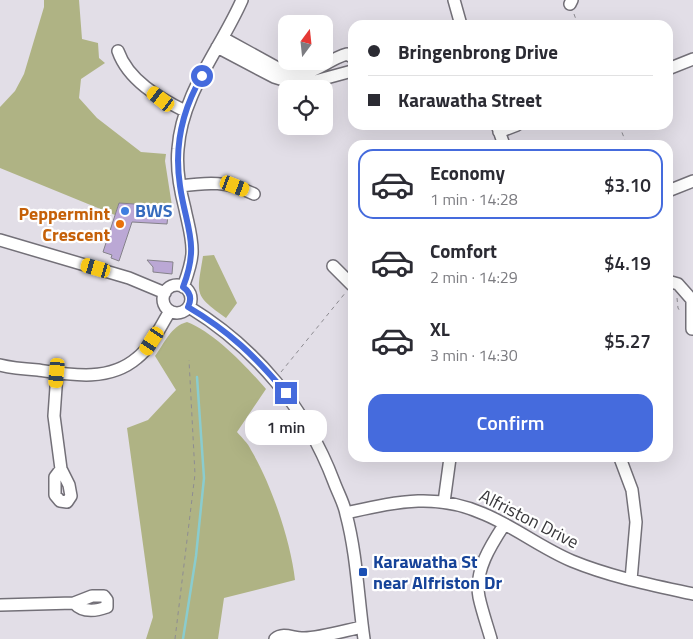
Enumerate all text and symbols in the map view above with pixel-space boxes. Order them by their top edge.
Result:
north arrow [278,15,332,70]
map controls [278,15,333,135]
text: Bringenbrong Drive [398,37,558,66]
route start [191,65,213,87]
button: locate [278,80,333,135]
car [144,84,177,114]
text: Karawatha Street [398,85,542,114]
text: Economy [430,158,505,187]
icon: car [370,162,415,207]
text: $3.10 [604,170,651,199]
car [218,174,251,198]
text: 1 min · 14:28 [430,187,518,211]
place label: BWS [135,197,173,224]
place label: Peppermint Crescent [19,200,110,248]
marker: BWS [119,205,131,217]
marker: Peppermint Crescent [114,218,126,230]
text: Comfort [430,236,497,265]
icon: car [370,240,415,285]
text: $4.19 [604,248,651,277]
car [79,257,112,279]
text: 2 min · 14:29 [430,265,518,289]
text: XL [430,314,450,343]
icon: car [370,318,415,363]
car [137,324,166,358]
text: $5.27 [604,326,651,355]
text: 3 min · 14:30 [430,343,518,367]
car [48,357,65,389]
route end [275,382,297,404]
button: Confirm [368,394,653,452]
callout: 1 min [245,410,327,446]
text: 1 min [267,415,305,439]
street label: Alfriston Drive [475,482,584,555]
place label: Karawatha St near Alfriston Dr [373,548,502,596]
marker: Karawatha St near Alfriston Dr [357,566,369,578]

